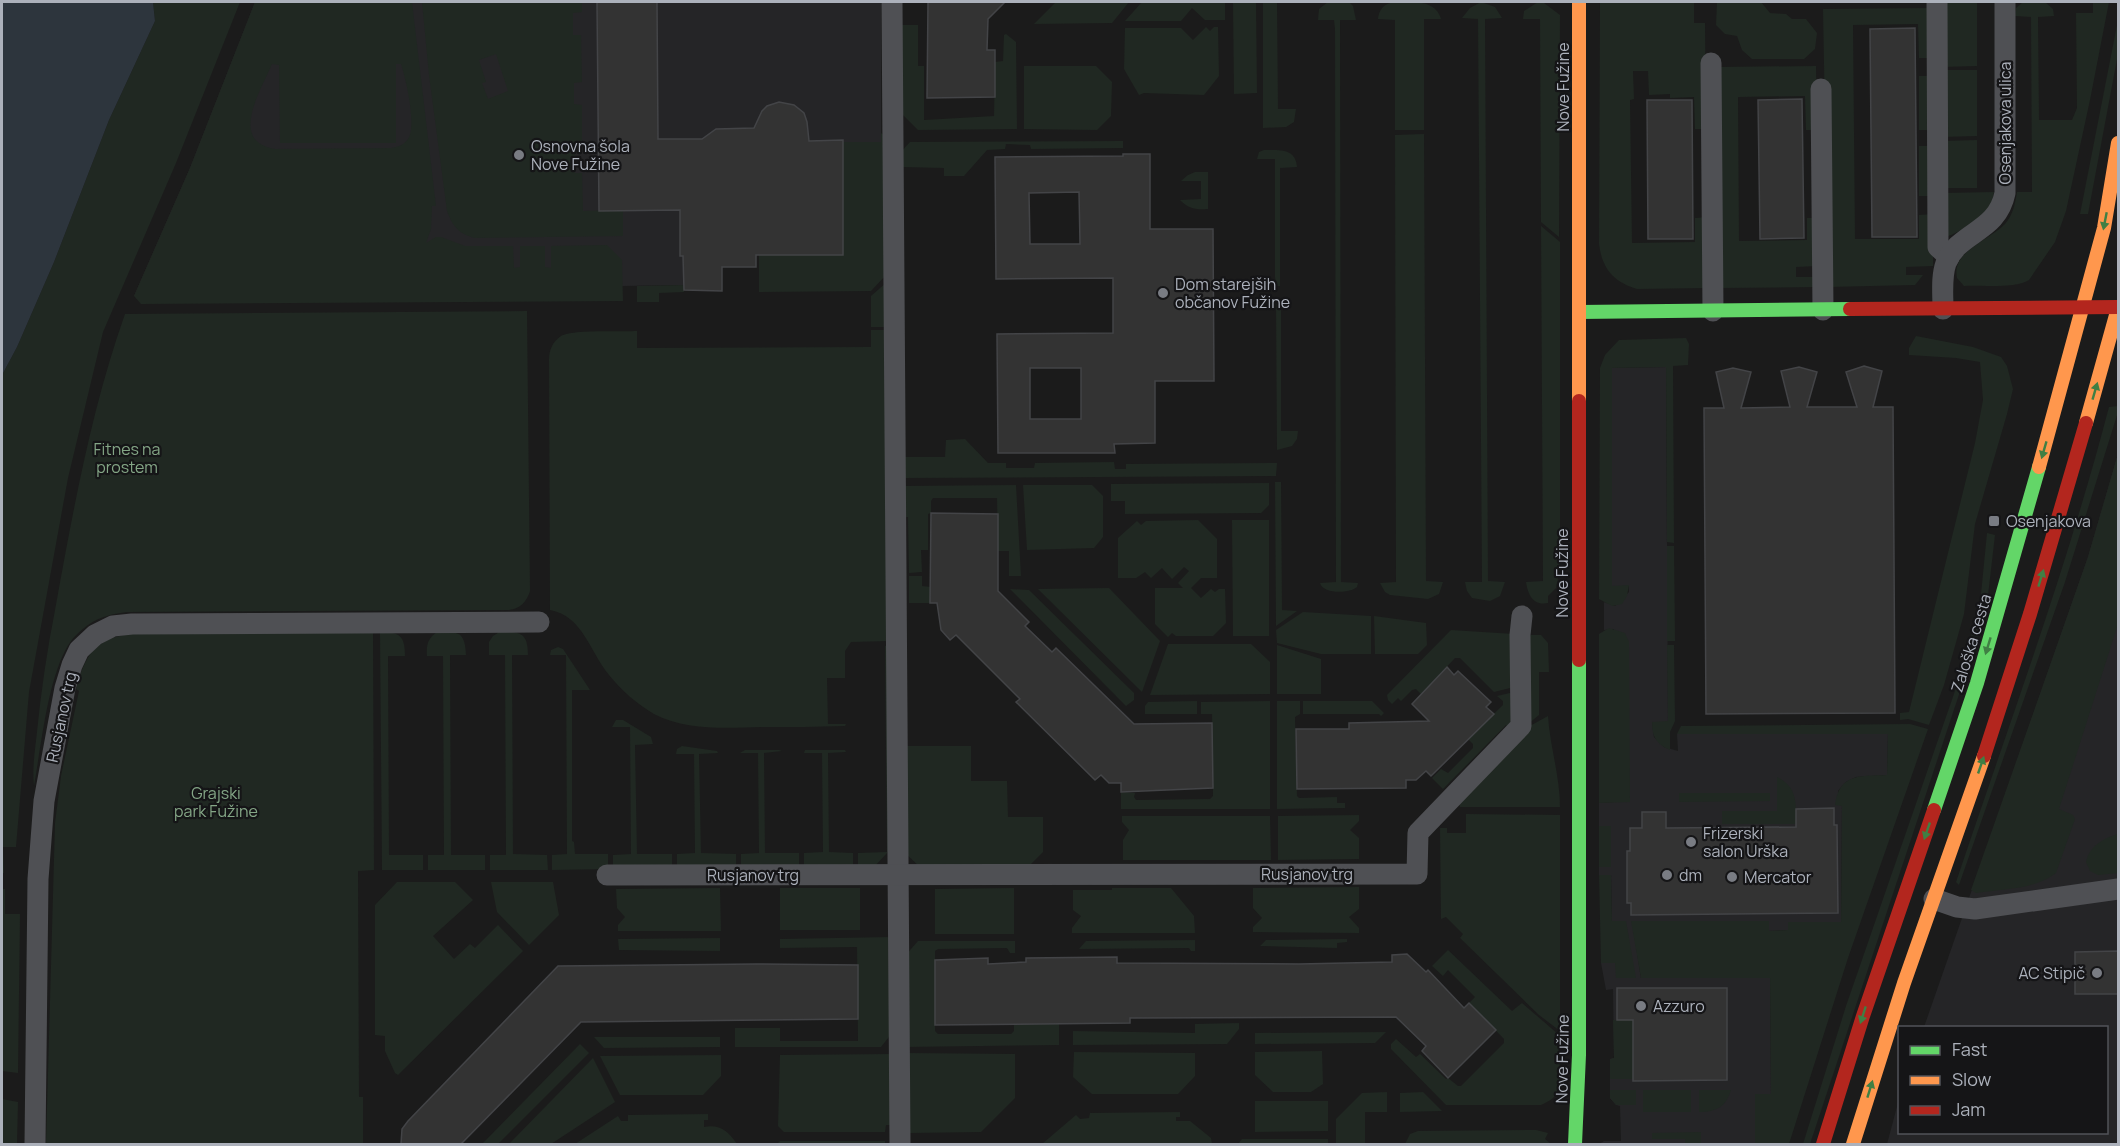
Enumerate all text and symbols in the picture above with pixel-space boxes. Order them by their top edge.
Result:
street label: Nove Fužine [1552,42,1574,132]
street label: Osenjakova ulica [1994,62,2016,184]
place label: Osnovna šola Nove Fužine [531,135,630,175]
marker: Osnovna šola Nove Fužine [512,148,526,162]
one-way arrow [2100,212,2109,231]
place label: Dom starejših občanov Fužine [1175,273,1290,313]
marker: Dom starejših občanov Fužine [1156,286,1170,300]
one-way arrow [2091,382,2100,400]
park label: Fitnes na prostem [94,438,161,478]
one-way arrow [2039,441,2048,459]
place label: Osenjakova [2006,510,2091,532]
marker: Osenjakova [1987,514,2001,528]
street label: Nove Fužine [1551,528,1573,618]
one-way arrow [2037,569,2046,587]
street label: Zaloška cesta [1946,591,1996,695]
one-way arrow [1983,637,1992,655]
street label: Rusjanov trg [41,670,81,764]
one-way arrow [1976,756,1986,774]
park label: Grajski park Fužine [174,782,258,822]
place label: Frizerski salon Urška [1703,822,1788,862]
one-way arrow [1921,822,1931,840]
marker: Frizerski salon Urška [1684,835,1698,849]
street label: Rusjanov trg [1261,863,1353,885]
street label: Rusjanov trg [707,864,799,886]
place label: dm [1679,864,1702,886]
place label: Mercator [1744,866,1812,888]
marker: dm [1660,868,1674,882]
marker: Mercator [1725,870,1739,884]
place label: AC Stipič [2018,962,2085,984]
marker: AC Stipič [2090,966,2104,980]
place label: Azzuro [1653,995,1705,1017]
marker: Azzuro [1634,999,1648,1013]
one-way arrow [1858,1006,1867,1024]
street label: Nove Fužine [1550,1014,1574,1104]
legend [1898,1026,2108,1134]
text: Fast [1952,1037,1987,1061]
text: Slow [1952,1067,1992,1091]
one-way arrow [1866,1080,1875,1098]
text: Jam [1952,1097,1986,1121]

